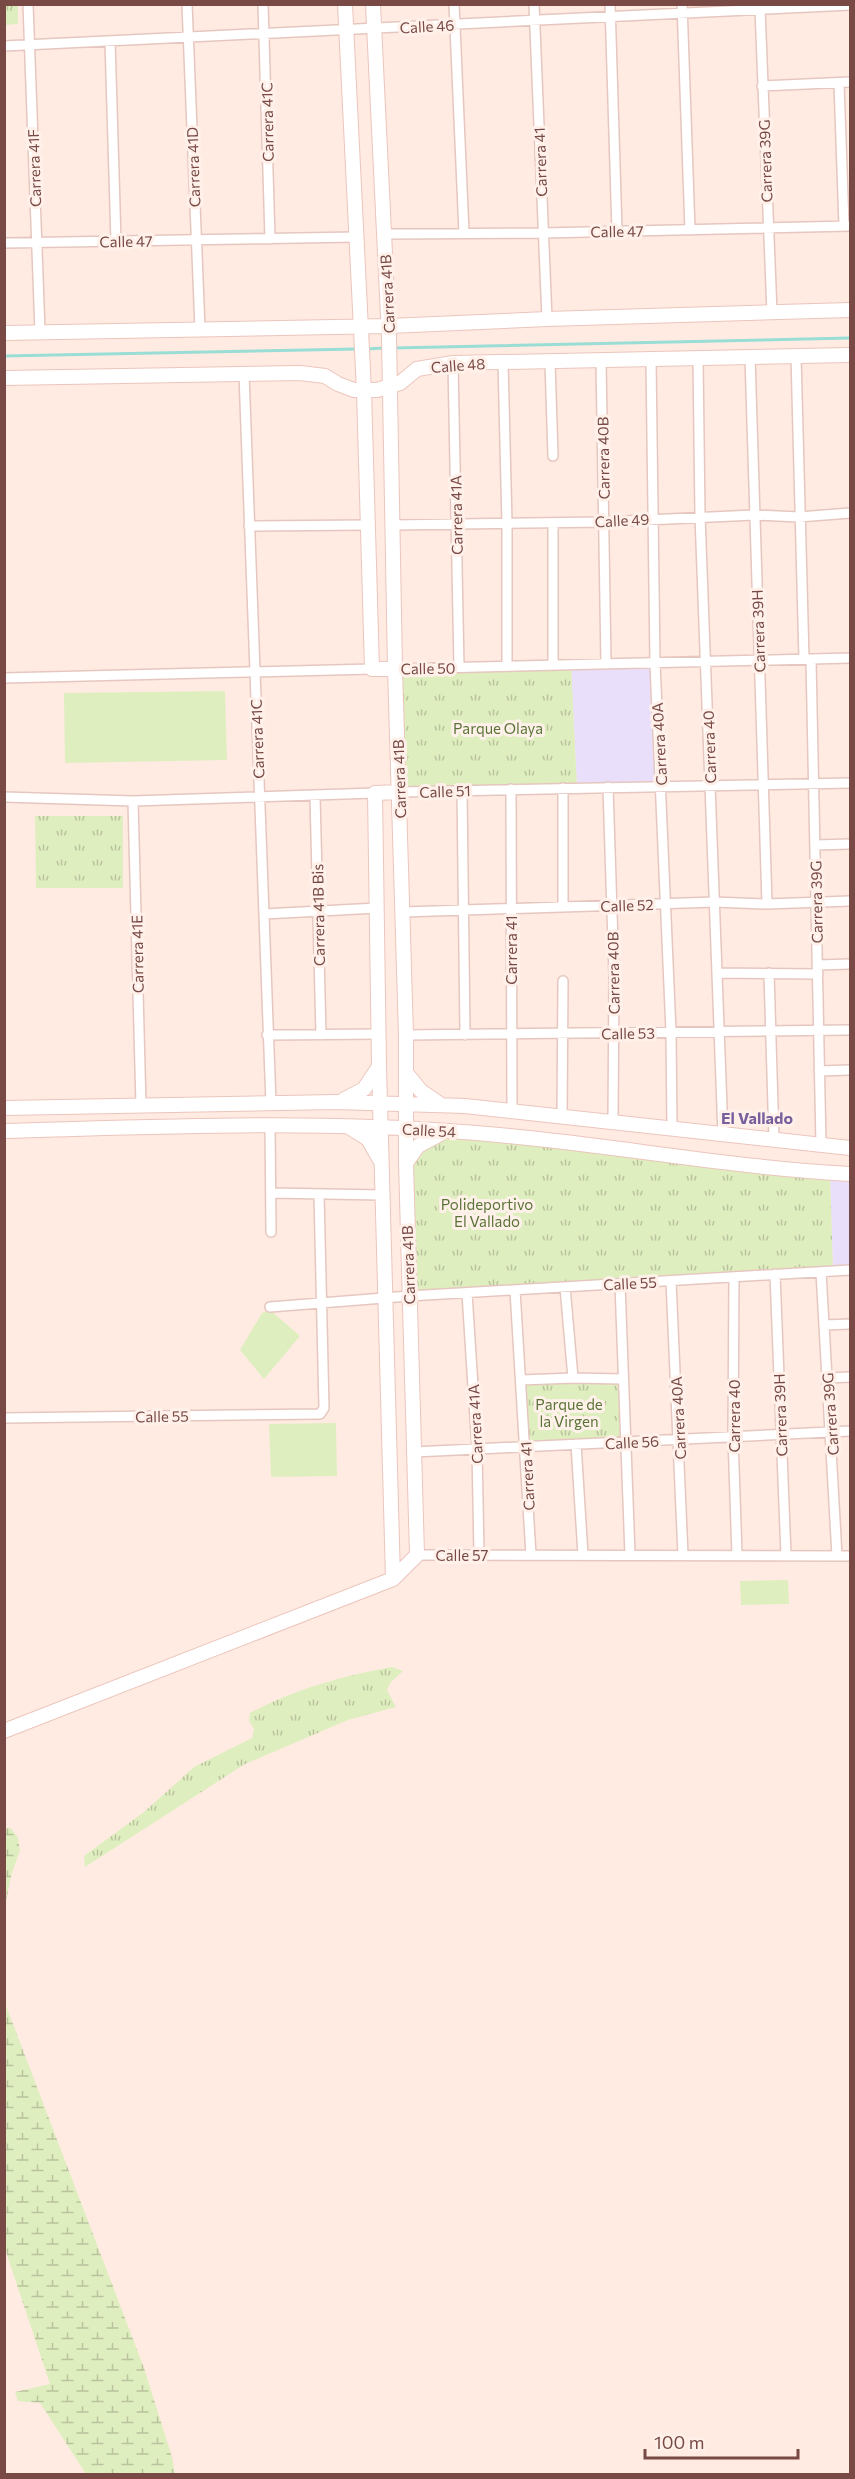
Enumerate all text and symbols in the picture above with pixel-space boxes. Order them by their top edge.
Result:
street label: Calle 46 [399,16,455,36]
street label: Carrera 41C [257,82,277,162]
street label: Carrera 39G [755,119,775,203]
street label: Carrera 41D [183,127,203,207]
street label: Carrera 41 [530,127,550,197]
street label: Carrera 41F [24,129,44,207]
street label: Calle 47 [590,222,644,240]
street label: Calle 47 [99,232,153,250]
street label: Carrera 41B [376,254,398,334]
street label: Calle 48 [430,354,486,376]
street label: Carrera 40B [593,416,613,500]
street label: Carrera 41A [446,475,466,555]
street label: Calle 49 [594,510,650,530]
street label: Carrera 39H [748,589,768,673]
street label: Calle 50 [400,659,456,677]
street label: Carrera 41C [247,699,267,779]
street label: Carrera 40A [648,702,670,786]
street label: Carrera 40 [699,710,719,784]
park label: Parque Olaya [453,719,543,737]
street label: Carrera 41B [389,739,409,819]
street label: Calle 51 [419,781,471,801]
street label: Carrera 39G [806,860,826,944]
street label: Carrera 41B Bis [308,864,328,966]
street label: Calle 52 [600,895,654,915]
street label: Carrera 41E [127,915,147,993]
street label: Carrera 41 [502,915,520,985]
street label: Carrera 40B [603,931,623,1015]
street label: Calle 53 [601,1024,655,1042]
district label: El Vallado [721,1108,793,1127]
street label: Calle 54 [401,1120,457,1140]
park label: Polideportivo El Vallado [441,1195,533,1230]
street label: Carrera 41B [398,1225,418,1305]
street label: Calle 55 [603,1273,657,1293]
street label: Carrera 39G [818,1372,842,1456]
street label: Carrera 39H [770,1373,790,1457]
street label: Carrera 40A [667,1376,689,1460]
street label: Carrera 40 [725,1379,743,1453]
street label: Carrera 41A [464,1384,486,1464]
park label: Parque de la Virgen [535,1395,603,1430]
street label: Calle 55 [135,1407,189,1425]
street label: Calle 56 [604,1432,660,1452]
street label: Carrera 41 [516,1441,538,1511]
street label: Calle 57 [435,1546,489,1564]
scale bar [645,2422,798,2460]
text: 100 m [654,2431,704,2453]

